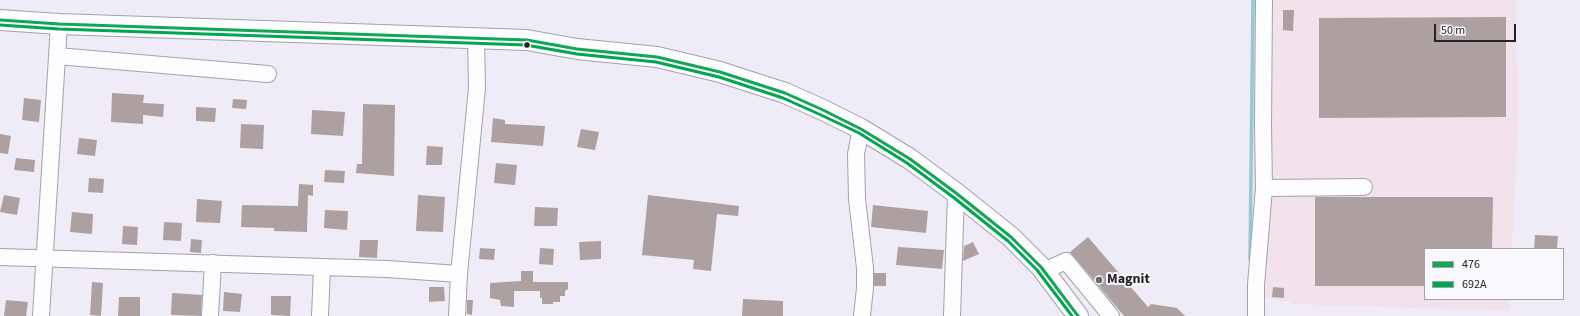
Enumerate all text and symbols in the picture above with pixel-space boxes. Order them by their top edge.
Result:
scale bar [1436,16,1518,42]
text: 50 m [1441,22,1465,39]
unlabelled marker [522,40,532,50]
legend [1424,248,1564,300]
text: 476 [1462,256,1480,273]
place label: Magnit [1107,272,1150,288]
marker: Magnit [1094,275,1104,285]
text: 692А [1462,276,1486,293]

